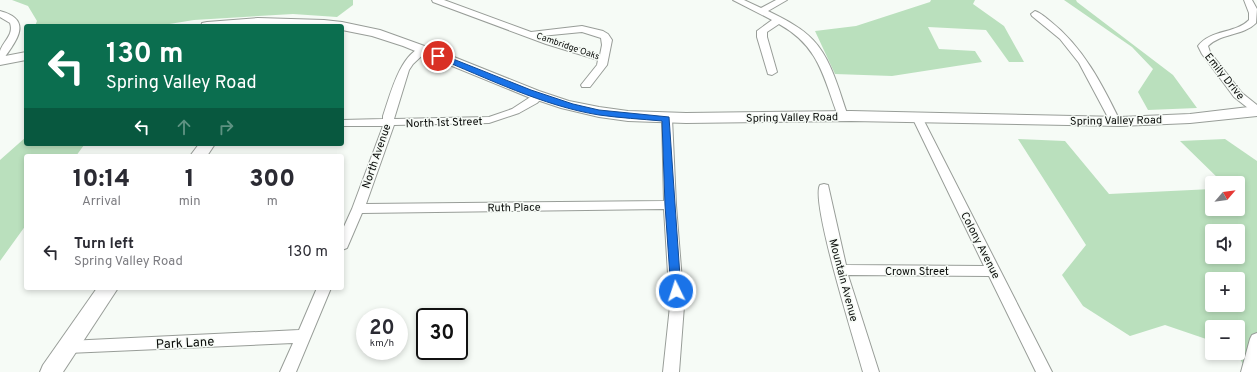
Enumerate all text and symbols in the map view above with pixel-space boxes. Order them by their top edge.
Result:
street label: Cambridge Oaks [535,31,601,62]
text: 130 m [106,37,184,73]
pin [421,39,455,73]
icon: left [40,40,92,92]
icon: arrive [427,45,449,67]
street label: Emily Drive [1201,50,1247,103]
text: Spring Valley Road [106,72,257,95]
street label: Spring Valley Road [746,110,838,126]
street label: Spring Valley Road [1070,113,1162,129]
street label: North 1st Street [405,115,483,131]
icon: left [131,116,153,138]
icon: ahead [173,116,195,138]
icon: right [215,116,237,138]
street label: North Avenue [359,122,395,190]
text: 10:14 [73,165,130,195]
text: 1 [185,165,195,195]
text: 300 [249,165,295,195]
north arrow [1205,176,1245,216]
map controls [1205,176,1245,360]
text: Arrival [82,194,121,210]
text: min [179,194,200,210]
text: m [267,194,278,210]
street label: Ruth Place [487,201,541,215]
street label: Colony Avenue [957,210,1003,281]
button: sound [1205,224,1245,264]
text: Turn left [74,235,134,254]
street label: Mountain Avenue [825,237,861,323]
icon: left [40,241,62,263]
text: 130 m [288,243,328,262]
text: Spring Valley Road [74,254,183,270]
street label: Crown Street [885,265,949,279]
position arrow [655,270,697,312]
button: + [1205,272,1245,312]
speed limit sign: 30 [416,308,468,360]
text: 20 [369,316,395,342]
button: − [1205,320,1245,360]
street label: Park Lane [155,334,215,354]
text: km/h [370,337,394,350]

